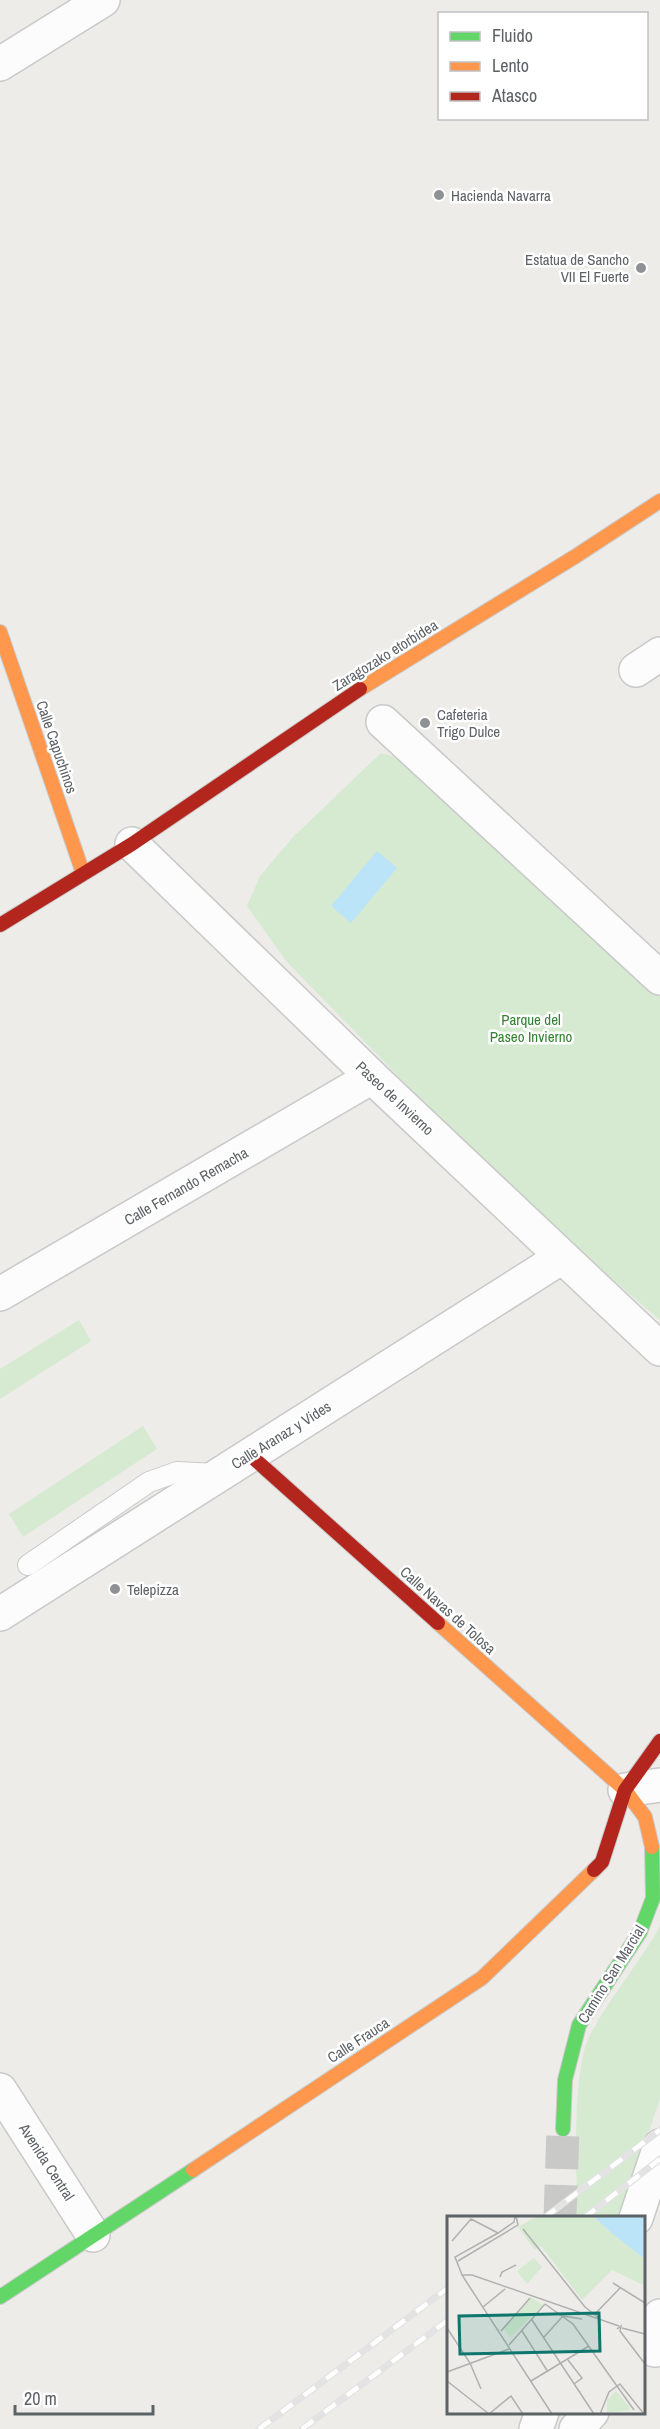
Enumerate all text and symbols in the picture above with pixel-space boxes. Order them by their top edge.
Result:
legend [438,12,648,120]
text: Fluido [492,23,533,48]
text: Lento [492,53,529,78]
text: Atasco [491,83,537,108]
place label: Hacienda Navarra [451,185,551,206]
marker: Hacienda Navarra [432,188,446,202]
place label: Estatua de Sancho VII El Fuerte [525,249,629,287]
marker: Estatua de Sancho VII El Fuerte [634,261,648,275]
street label: Zaragozako etorbidea [328,614,442,696]
street label: Calle Capuchinos [31,698,83,796]
place label: Cafeteria Trigo Dulce [437,704,500,742]
marker: Cafeteria Trigo Dulce [418,716,432,730]
park label: Parque del Paseo Invierno [490,1009,573,1047]
street label: Paseo de Invierno [351,1056,439,1140]
street label: Calle Fernando Remacha [120,1142,252,1230]
street label: Calle Aranaz y Vides [227,1396,335,1474]
street label: Calle Navas de Tolosa [396,1561,501,1659]
place label: Telepizza [127,1579,179,1600]
marker: Telepizza [108,1582,122,1596]
street label: Camino San Marcial [572,1921,650,2027]
street label: Calle Frauca [323,2012,393,2068]
street label: Avenida Central [14,2119,80,2205]
inset map [447,2216,645,2414]
scale bar [15,2378,153,2416]
text: 20 m [24,2386,57,2411]

